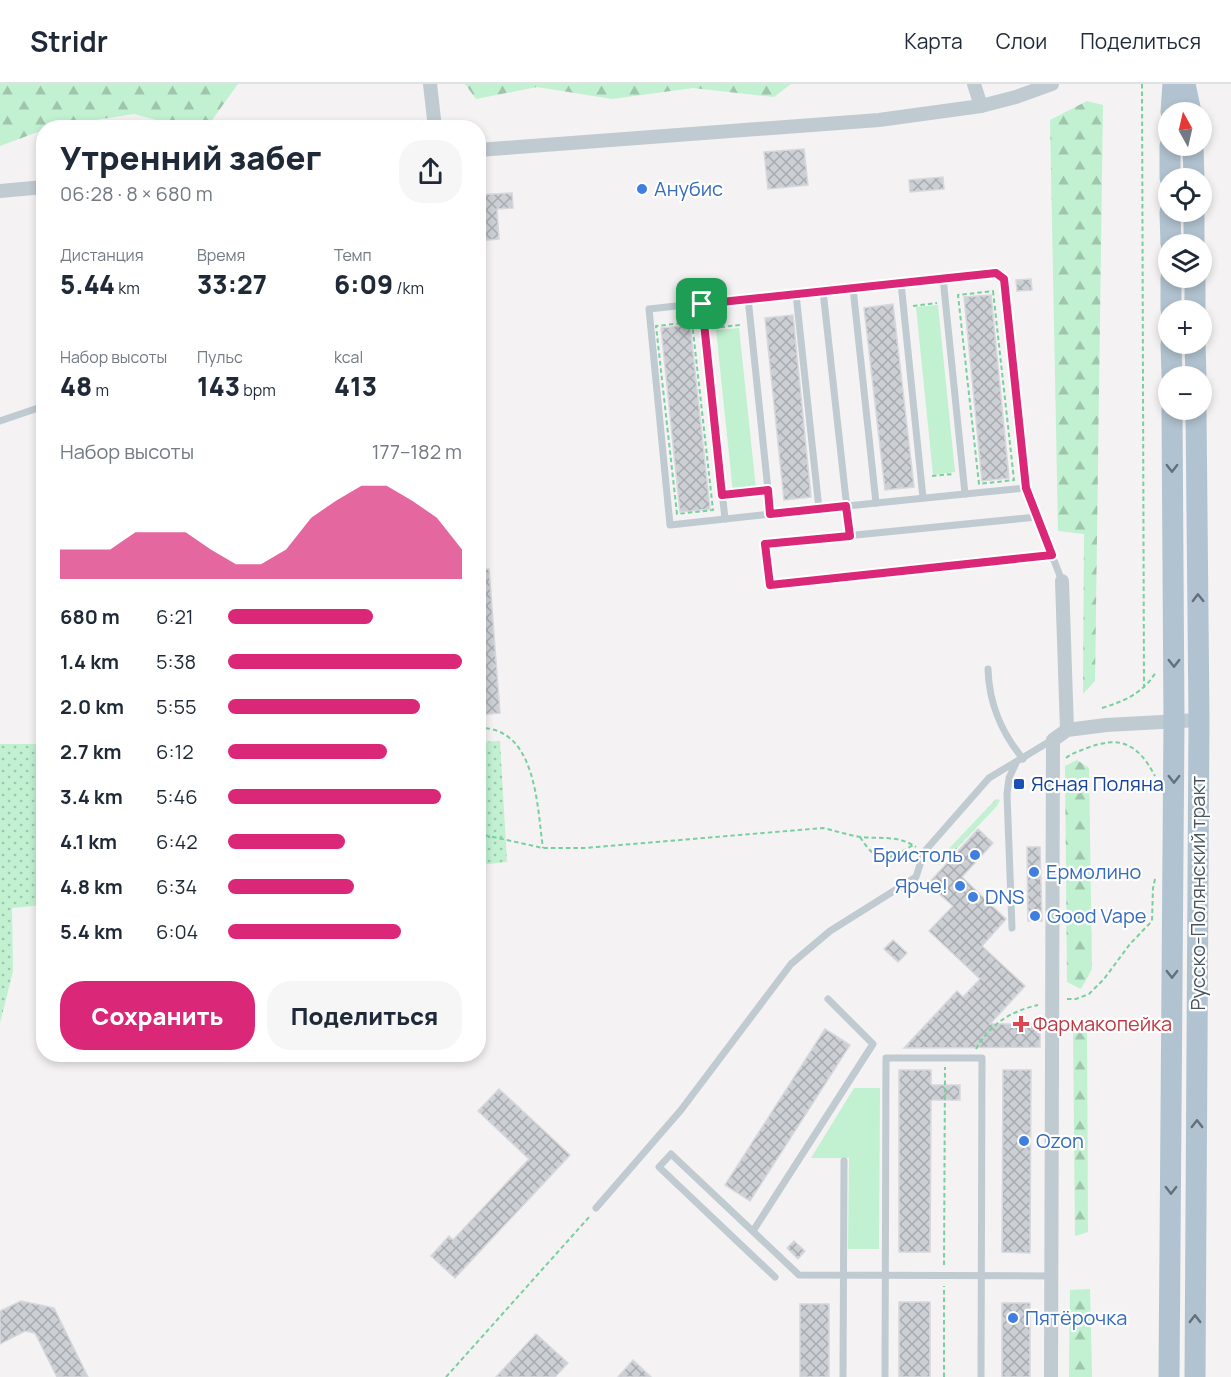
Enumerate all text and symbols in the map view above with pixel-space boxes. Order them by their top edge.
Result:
text: Stridr [30,22,108,60]
text: Карта [904,27,963,55]
text: Слои [996,27,1047,55]
text: Поделиться [1080,27,1201,55]
north arrow [1158,102,1212,156]
map controls [1158,102,1212,420]
text: Утренний забег [60,135,322,180]
button: share [399,140,462,203]
button: locate [1158,168,1212,222]
place label: Анубис [654,175,723,202]
text: 06:28 · 8 × 680 m [60,180,213,207]
marker: Анубис [635,182,649,196]
button: layers [1158,234,1212,288]
text: Дистанция [60,244,144,266]
text: Время [197,244,245,266]
text: Темп [334,244,372,266]
text: 5.44 [60,266,115,302]
text: 33:27 [197,266,267,302]
text: 6:09 [334,266,393,302]
text: km [115,277,140,299]
text: /km [393,277,424,299]
pin [676,278,727,329]
icon: arrive [685,287,718,320]
button: + [1158,300,1212,354]
text: Набор высоты [60,346,167,368]
text: Пульс [197,346,243,368]
text: kcal [334,346,363,368]
button: − [1158,366,1212,420]
text: 48 [60,368,92,404]
text: 143 [197,368,240,404]
text: 413 [334,368,377,404]
text: m [92,379,109,401]
text: bpm [240,379,276,401]
text: Набор высоты [60,438,194,465]
text: 177–182 m [372,438,462,465]
one-way arrow [1166,463,1178,472]
one-way arrow [1192,594,1204,603]
text: 680 m [60,603,120,630]
text: 6:21 [156,603,194,630]
text: 1.4 km [60,648,119,675]
text: 5:38 [156,648,196,675]
one-way arrow [1168,658,1180,667]
text: 2.0 km [60,693,124,720]
text: 5:55 [156,693,197,720]
text: 2.7 km [60,738,121,765]
text: 6:12 [156,738,194,765]
place label: Ясная Поляна [1031,770,1164,797]
one-way arrow [1168,774,1180,783]
street label: Русско-Полянский тракт [1184,776,1211,1010]
marker: Ясная Поляна [1012,777,1026,791]
text: 3.4 km [60,783,123,810]
text: 5:46 [156,783,198,810]
text: 4.1 km [60,828,117,855]
text: 6:42 [156,828,198,855]
place label: Бристоль [873,841,963,868]
marker: Бристоль [968,848,982,862]
place label: Ермолино [1046,858,1142,885]
marker: Ермолино [1027,865,1041,879]
place label: Ярче! [895,872,948,899]
text: 4.8 km [60,873,123,900]
text: 6:34 [156,873,197,900]
marker: Ярче! [953,879,967,893]
place label: DNS [985,883,1024,910]
marker: DNS [966,890,980,904]
place label: Good Vape [1047,902,1146,929]
marker: Good Vape [1028,909,1042,923]
text: 5.4 km [60,918,123,945]
text: 6:04 [156,918,198,945]
one-way arrow [1166,969,1178,978]
button: Сохранить [60,981,255,1050]
button: Поделиться [267,981,462,1050]
place label: Фармакопейка [1033,1010,1172,1037]
marker: Фармакопейка [1014,1017,1028,1031]
one-way arrow [1191,1119,1203,1128]
place label: Ozon [1036,1127,1084,1154]
marker: Ozon [1017,1134,1031,1148]
one-way arrow [1165,1185,1177,1194]
place label: Пятёрочка [1025,1304,1127,1331]
marker: Пятёрочка [1006,1311,1020,1325]
one-way arrow [1189,1314,1201,1323]

